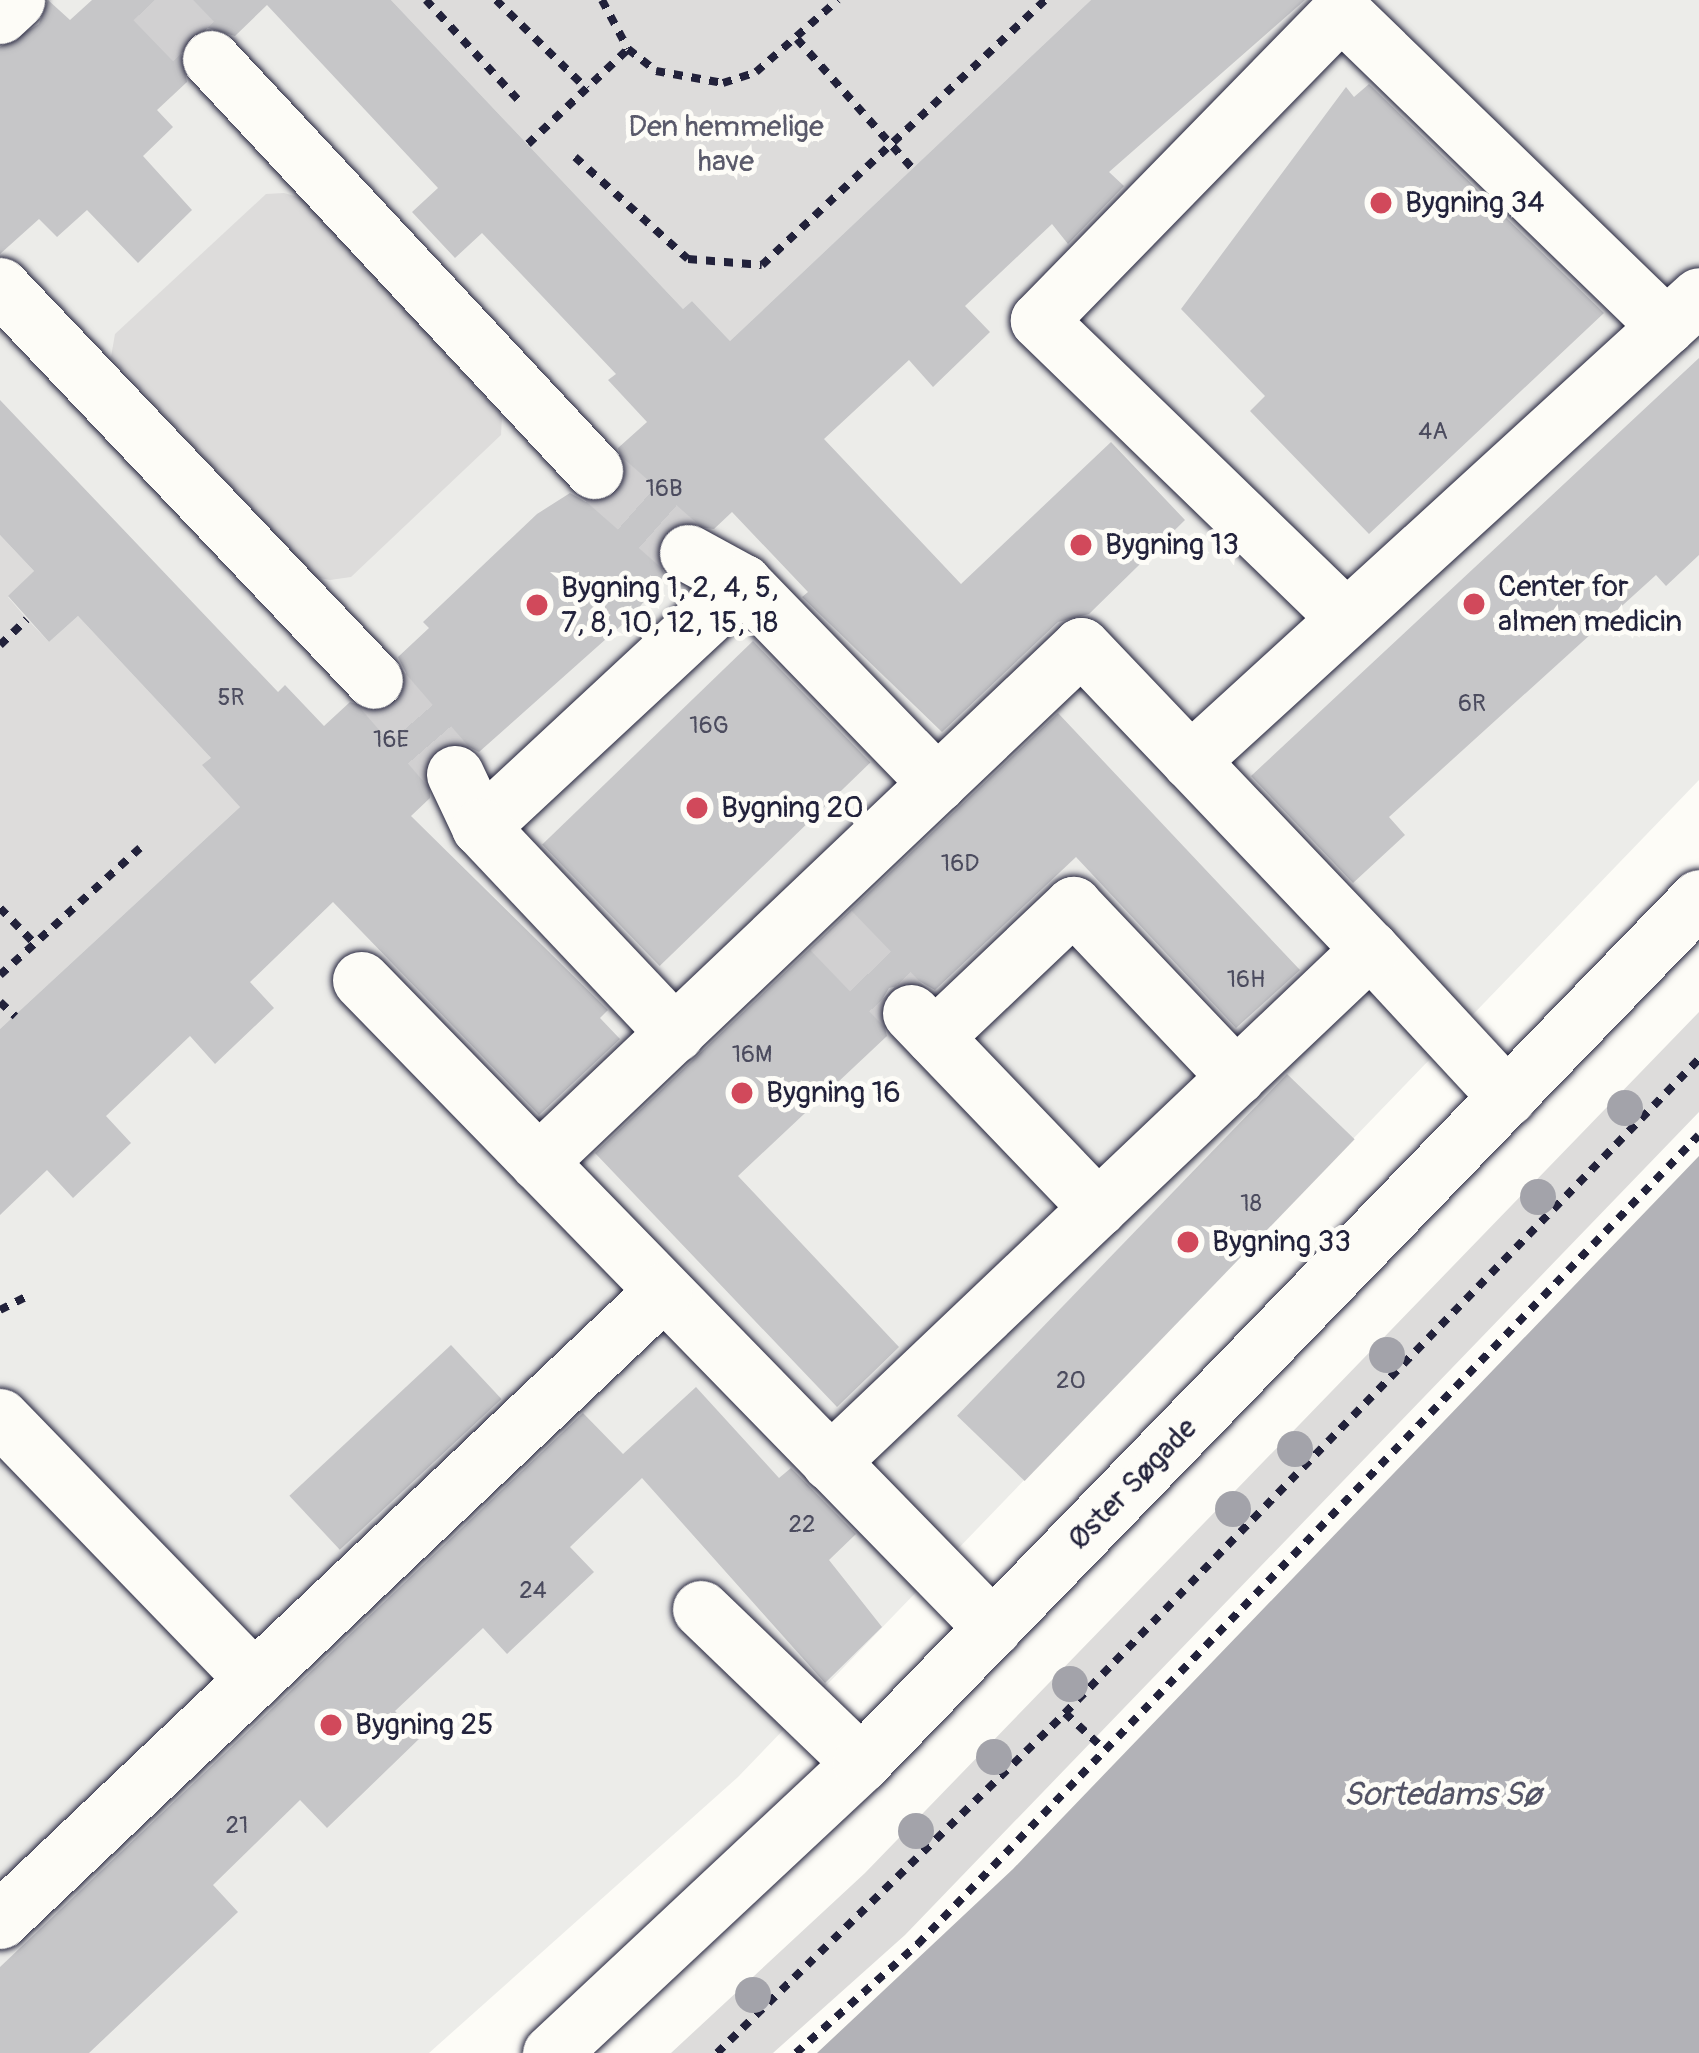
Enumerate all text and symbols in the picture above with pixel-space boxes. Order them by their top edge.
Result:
park label: Den hemmelige have [628,109,824,180]
place label: Bygning 34 [1405,185,1545,221]
marker: Bygning 34 [1368,190,1394,216]
house number: 4A [1418,418,1448,446]
house number: 16B [646,475,682,503]
place label: Bygning 13 [1105,527,1239,563]
marker: Bygning 13 [1068,532,1094,558]
place label: Center for almen medicin [1498,569,1682,640]
place label: Bygning 1, 2, 4, 5, 7, 8, 10, 12, 15, 18 [561,570,779,640]
marker: Center for almen medicin [1461,591,1487,617]
marker: Bygning 1, 2, 4, 5, 7, 8, 10, 12, 15, 18 [524,592,550,618]
house number: 5R [218,684,244,712]
house number: 6R [1458,690,1486,718]
house number: 16G [689,712,729,740]
house number: 16E [373,726,409,754]
place label: Bygning 20 [721,790,864,826]
marker: Bygning 20 [684,795,710,821]
house number: 16D [941,850,979,878]
house number: 16H [1227,966,1265,994]
house number: 16M [732,1041,772,1069]
place label: Bygning 16 [766,1075,901,1111]
marker: Bygning 16 [729,1080,755,1106]
house number: 18 [1240,1190,1262,1218]
place label: Bygning 33 [1212,1224,1351,1260]
marker: Bygning 33 [1175,1229,1201,1255]
house number: 20 [1056,1367,1086,1395]
street label: Øster Søgade [1061,1411,1205,1557]
house number: 22 [789,1511,815,1539]
house number: 24 [519,1577,547,1605]
place label: Bygning 25 [355,1707,494,1743]
marker: Bygning 25 [318,1712,344,1738]
water label: Sortedams Sø [1343,1775,1541,1815]
house number: 21 [226,1812,248,1840]

